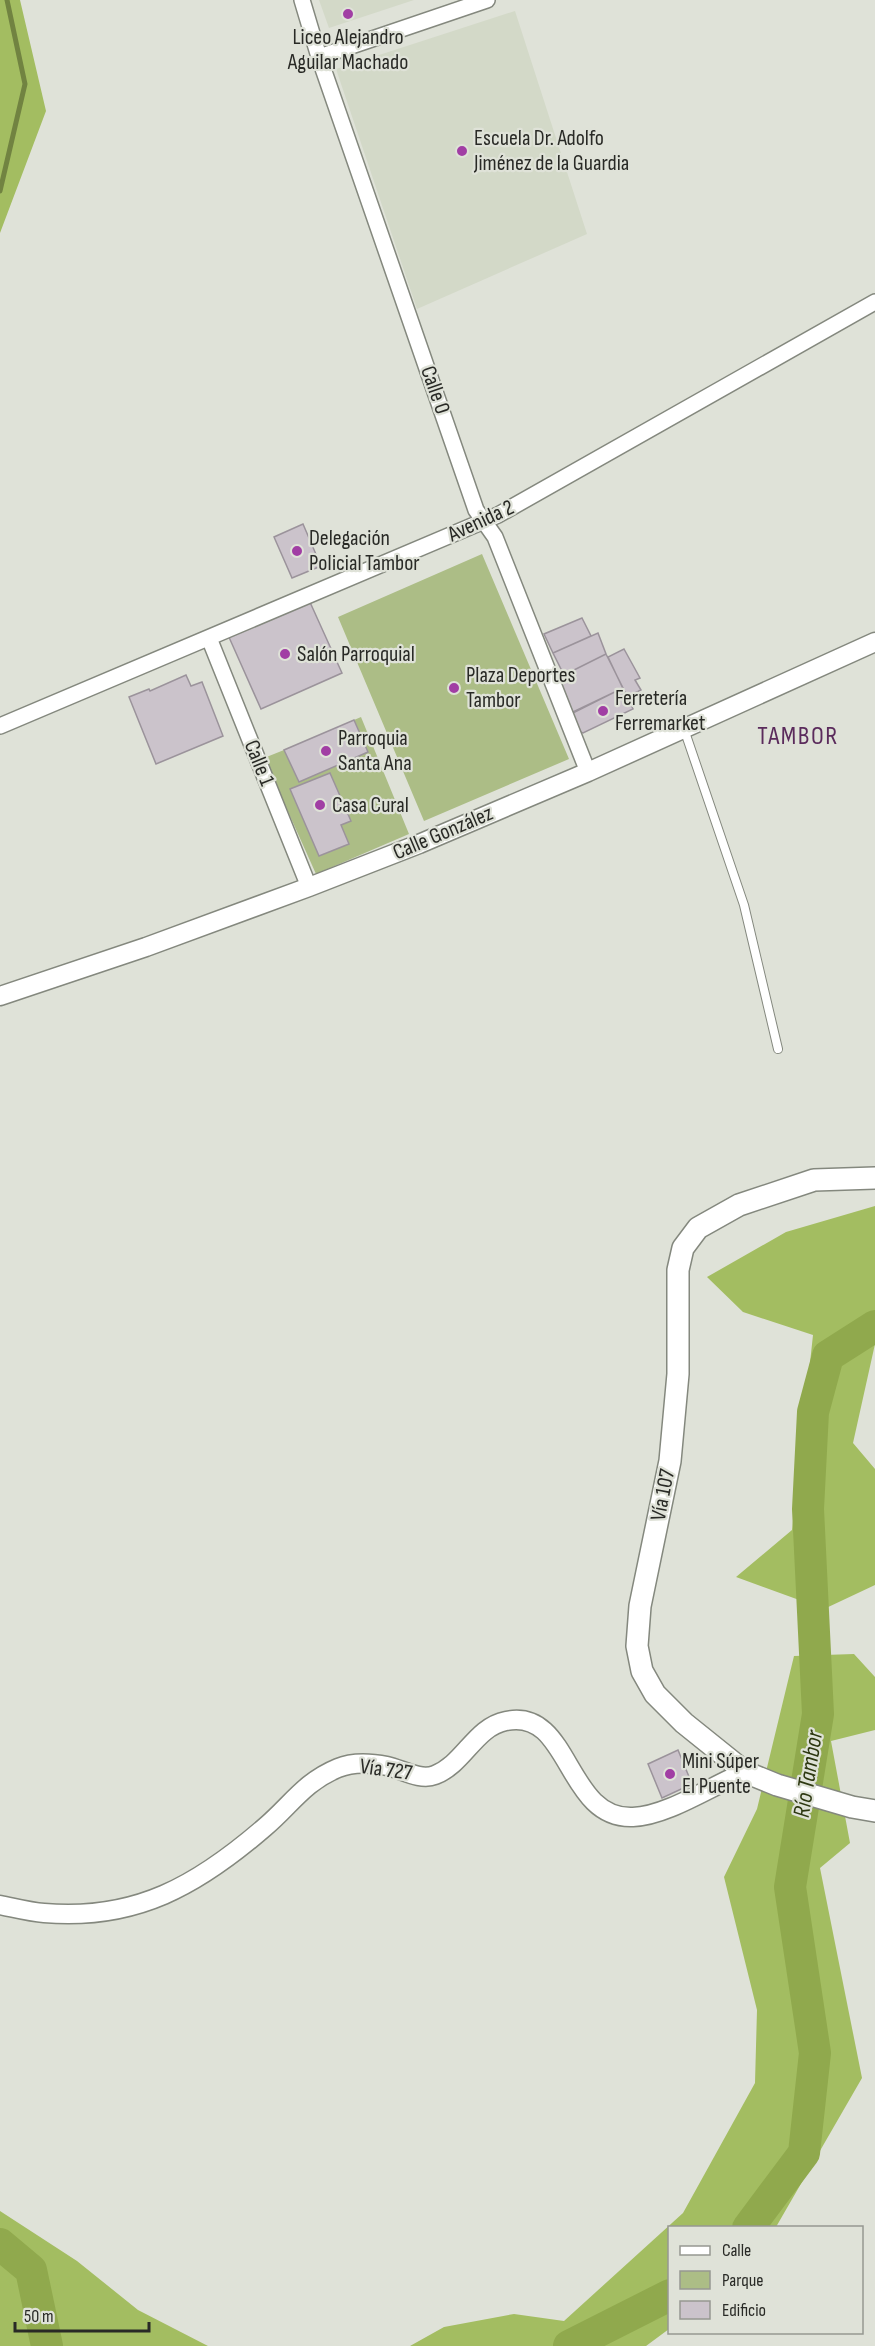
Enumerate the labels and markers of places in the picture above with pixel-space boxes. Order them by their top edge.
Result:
marker: Liceo Alejandro Aguilar Machado [341,7,355,21]
place label: Liceo Alejandro Aguilar Machado [287,24,408,76]
place label: Escuela Dr. Adolfo Jiménez de la Guardia [473,125,629,177]
marker: Escuela Dr. Adolfo Jiménez de la Guardia [455,144,469,158]
place label: Delegación Policial Tambor [309,525,420,577]
marker: Delegación Policial Tambor [290,544,304,558]
place label: Salón Parroquial [297,641,415,668]
marker: Salón Parroquial [278,647,292,661]
place label: Plaza Deportes Tambor [466,662,576,714]
marker: Plaza Deportes Tambor [447,681,461,695]
place label: Ferretería Ferremarket [615,685,706,737]
marker: Ferretería Ferremarket [596,704,610,718]
place label: Parroquia Santa Ana [338,725,412,777]
marker: Parroquia Santa Ana [319,744,333,758]
place label: Casa Cural [332,792,409,819]
marker: Casa Cural [313,798,327,812]
place label: Mini Súper El Puente [682,1748,759,1800]
marker: Mini Súper El Puente [663,1767,677,1781]

